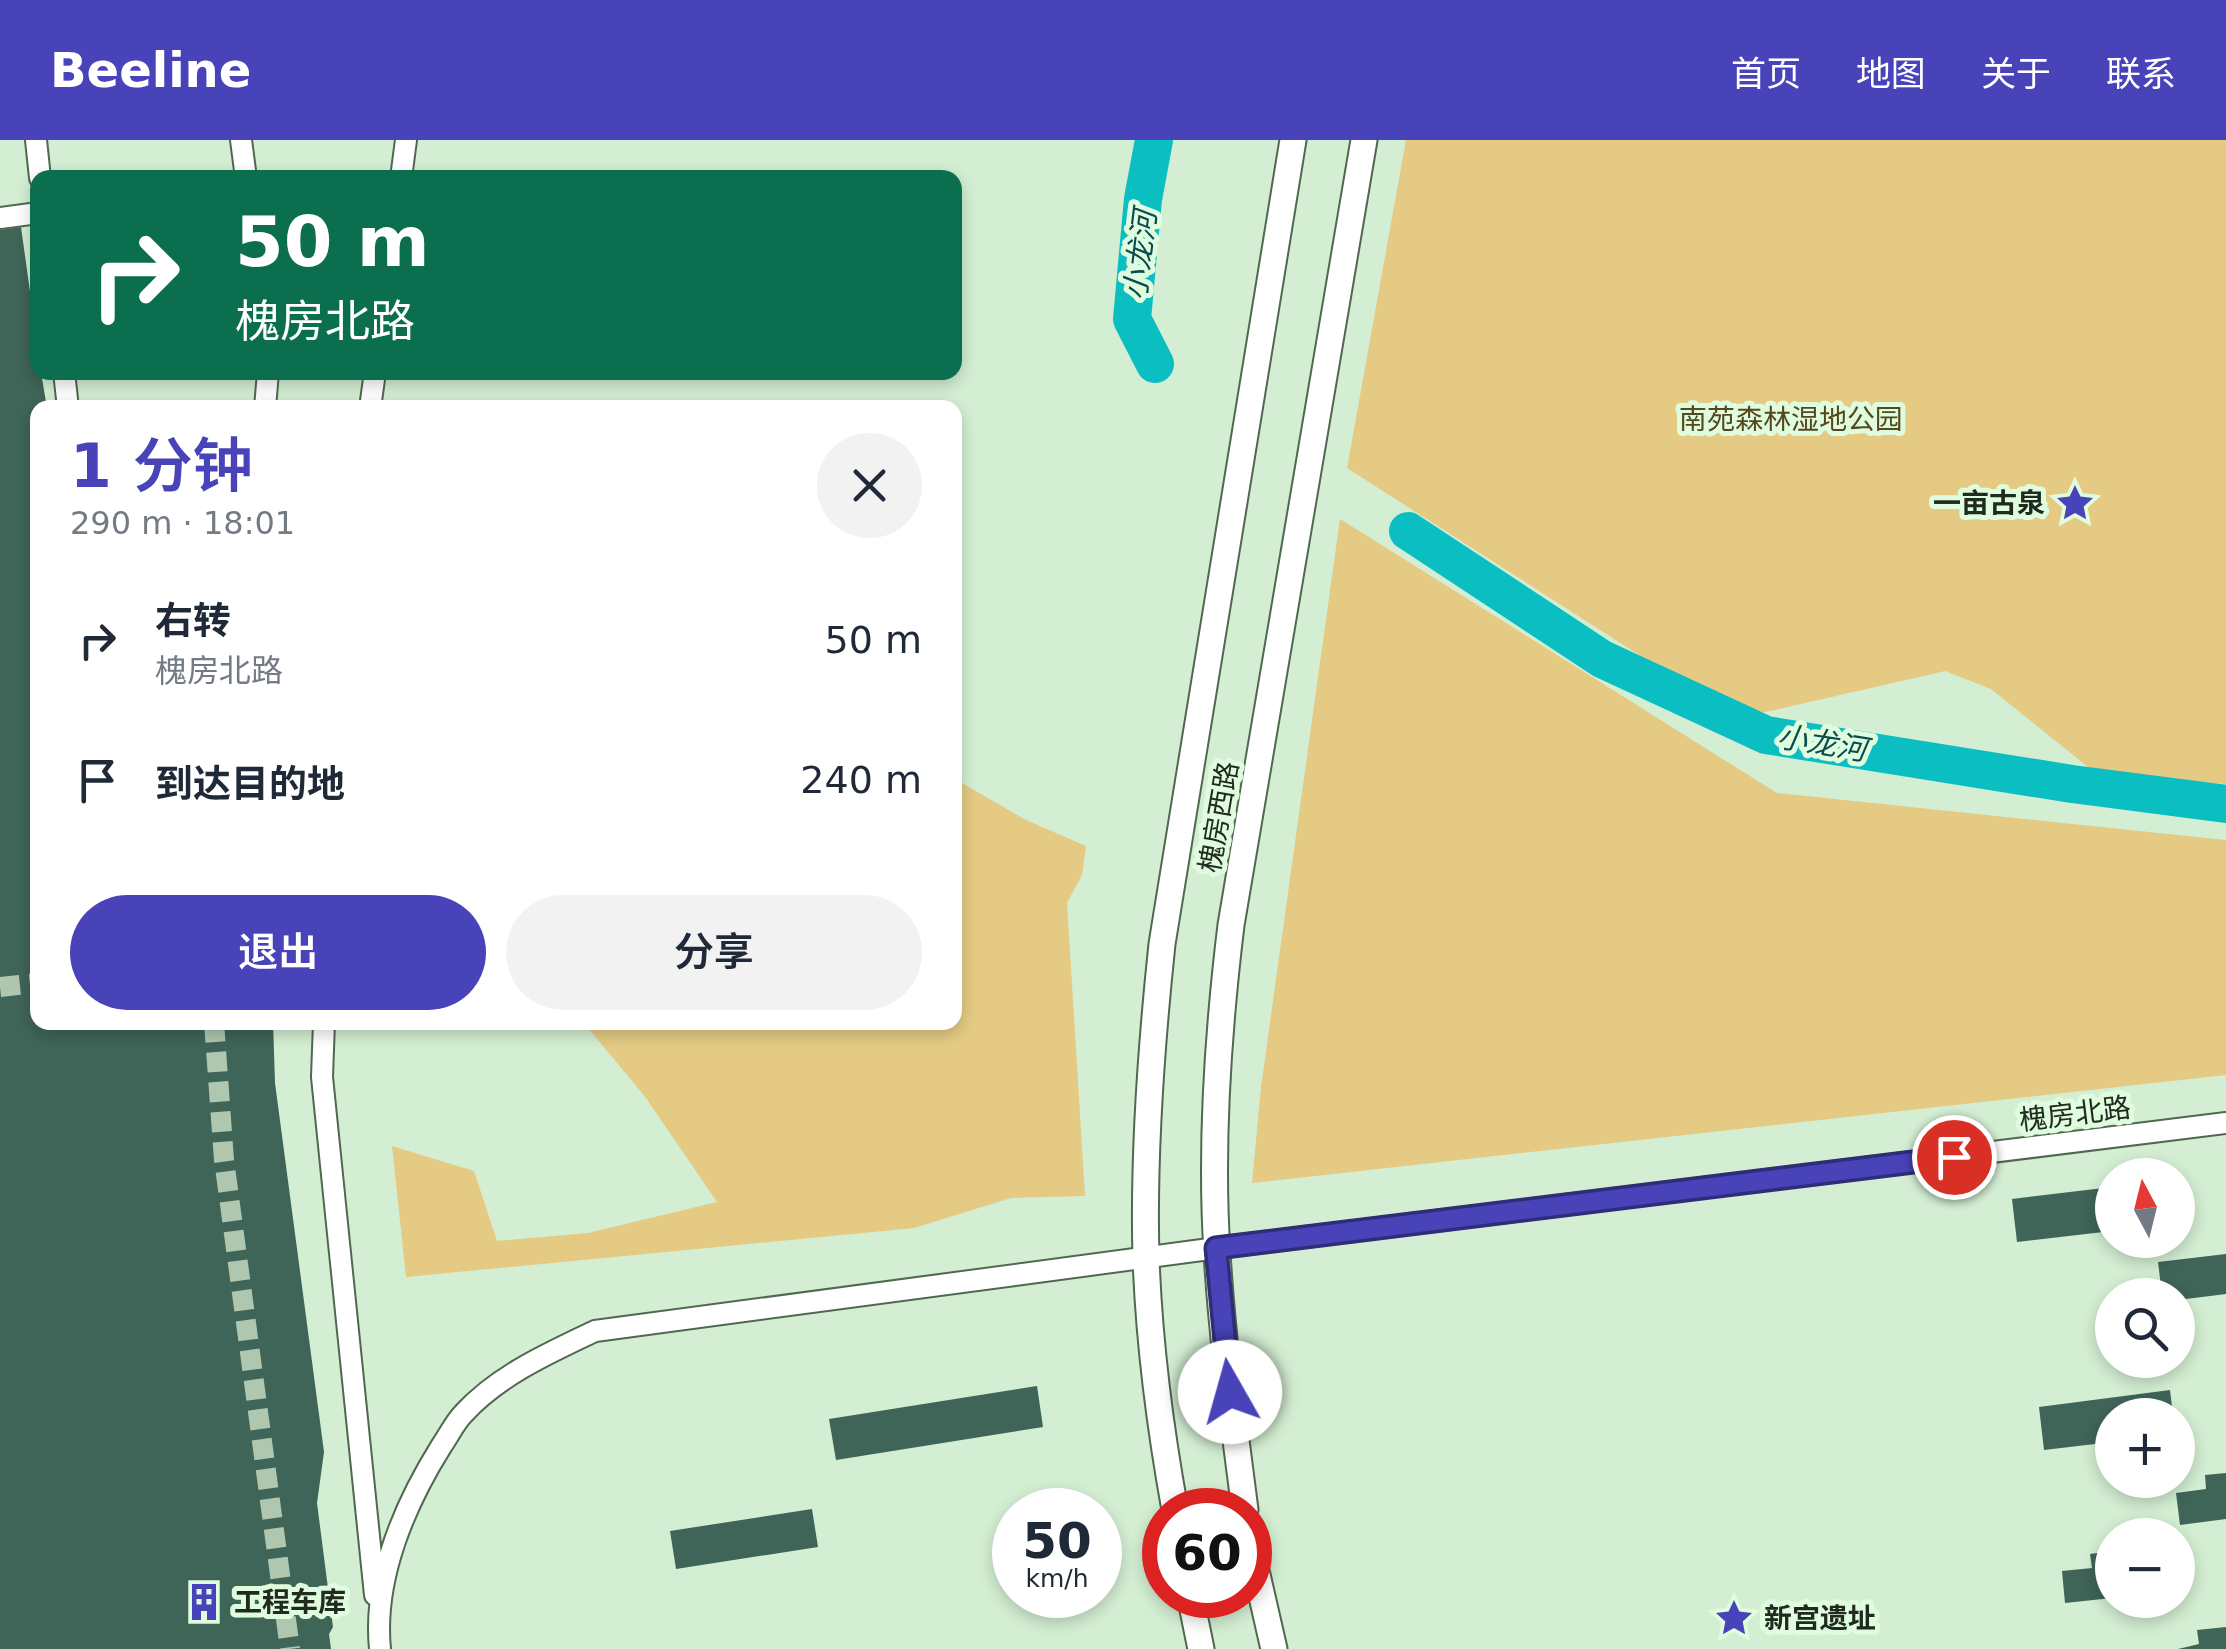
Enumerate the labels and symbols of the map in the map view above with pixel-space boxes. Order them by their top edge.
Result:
water label: 小龙河 [1117,203,1163,302]
park label: 南苑森林湿地公园 [1679,403,1903,436]
place icon: 一亩古泉 [2054,482,2096,524]
place label: 一亩古泉 [1933,487,2045,520]
water label: 小龙河 [1775,719,1874,768]
street label: 槐房西路 [1193,759,1245,875]
street label: 槐房北路 [2017,1091,2133,1137]
pin [1912,1115,1997,1200]
north arrow [2095,1158,2195,1258]
position arrow [1178,1340,1282,1444]
speed limit sign: 60 [1142,1488,1272,1618]
building icon: 工程车库 [183,1581,225,1623]
place label: 工程车库 [234,1586,346,1619]
place icon: 新宫遗址 [1713,1597,1755,1639]
place label: 新宫遗址 [1764,1602,1876,1635]

